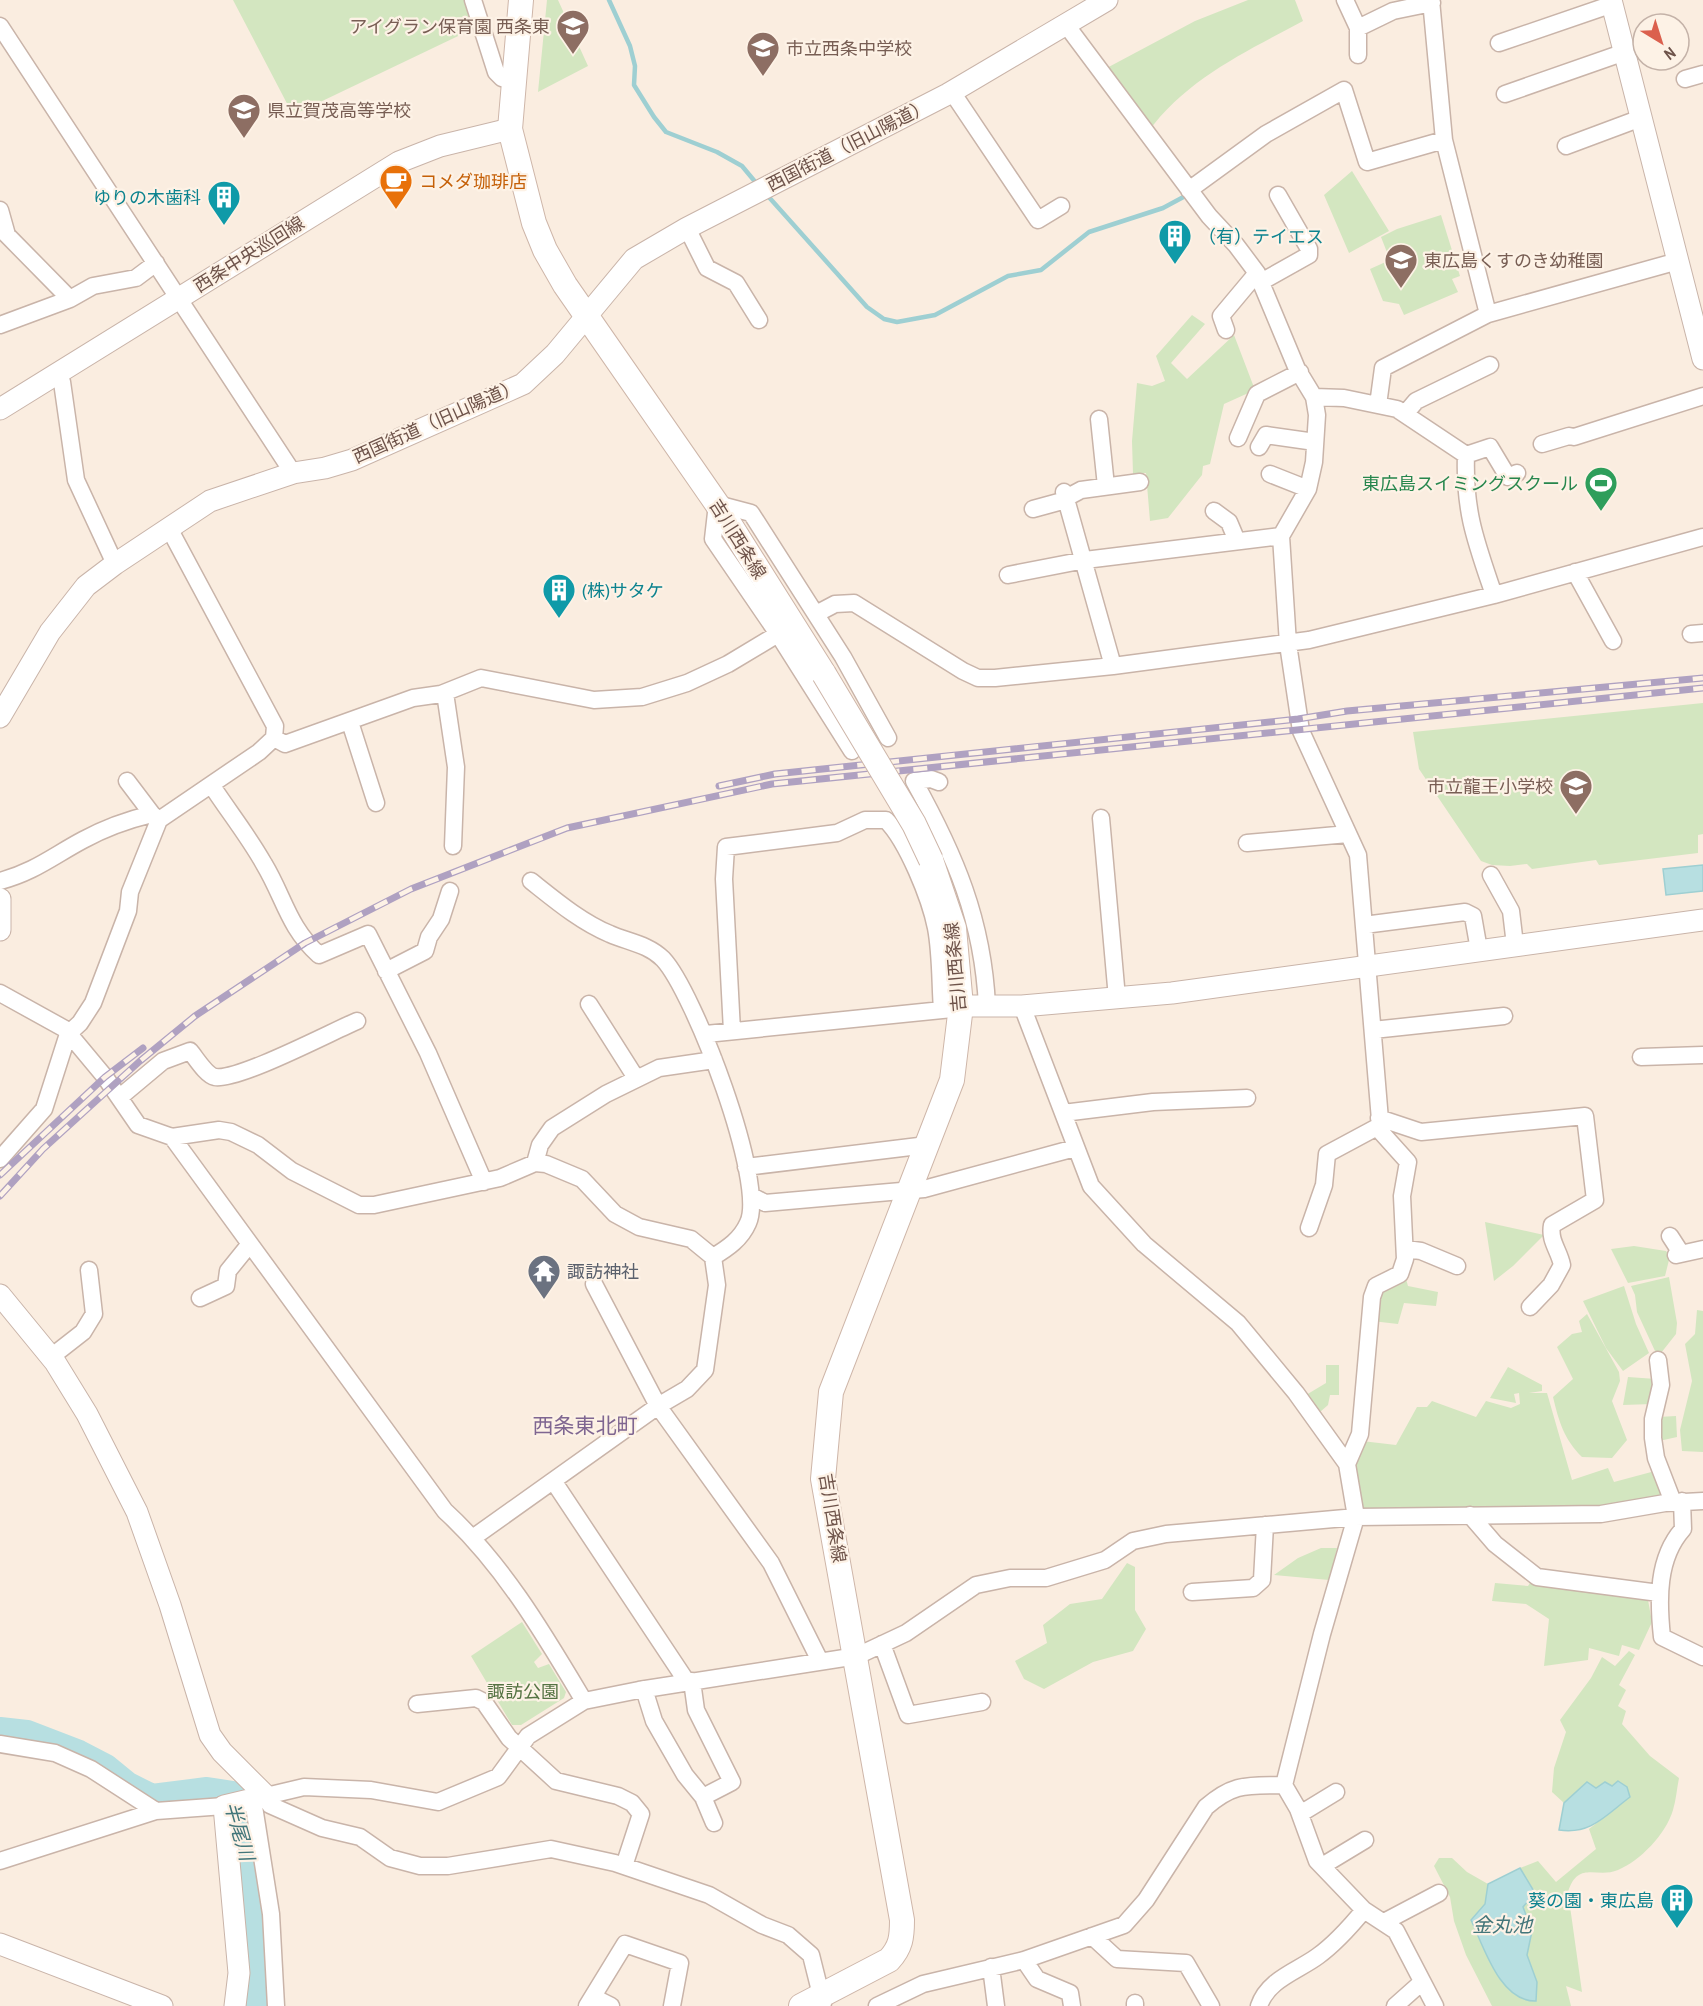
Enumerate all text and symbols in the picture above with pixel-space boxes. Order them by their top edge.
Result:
school or university icon: アイグラン保育園 西条東 [555,8,591,55]
north arrow [1631,12,1691,72]
place label: アイグラン保育園 西条東 [349,14,550,39]
school or university icon: 市立西条中学校 [745,30,781,77]
place label: 市立西条中学校 [786,36,912,61]
text: N [1660,42,1681,65]
school or university icon: 県立賀茂高等学校 [226,92,262,139]
street label: 西国街道（旧山陽道） [762,93,934,197]
place label: 県立賀茂高等学校 [267,98,411,123]
cafe icon: コメダ珈琲店 [378,163,414,210]
place label: コメダ珈琲店 [419,169,527,194]
building icon: ゆりの木歯科 [206,179,242,226]
place label: ゆりの木歯科 [93,185,201,210]
street label: 西条中央巡回線 [189,210,309,298]
building icon: （有）テイエス [1157,218,1193,265]
place label: （有）テイエス [1198,224,1324,249]
school or university icon: 東広島くすのき幼稚園 [1383,242,1419,289]
place label: 東広島くすのき幼稚園 [1424,248,1603,273]
street label: 西国街道（旧山陽道） [349,373,523,469]
sports icon: 東広島スイミングスクール [1583,465,1619,512]
place label: 東広島スイミングスクール [1362,471,1578,496]
street label: 吉川西条線 [704,494,772,584]
building icon: (株)サタケ [541,572,577,619]
place label: (株)サタケ [582,578,664,603]
school or university icon: 市立龍王小学校 [1558,768,1594,815]
place label: 市立龍王小学校 [1427,774,1553,799]
street label: 吉川西条線 [939,921,971,1013]
temple icon: 諏訪神社 [526,1253,562,1300]
place label: 諏訪神社 [567,1259,639,1284]
district label: 西条東北町 [533,1411,638,1440]
street label: 吉川西条線 [814,1472,852,1564]
park label: 諏訪公園 [487,1679,559,1704]
water label: 半尾川 [219,1798,262,1865]
building icon: 葵の園・東広島 [1659,1882,1695,1929]
place label: 葵の園・東広島 [1528,1888,1654,1913]
water label: 金丸池 [1472,1911,1534,1938]

